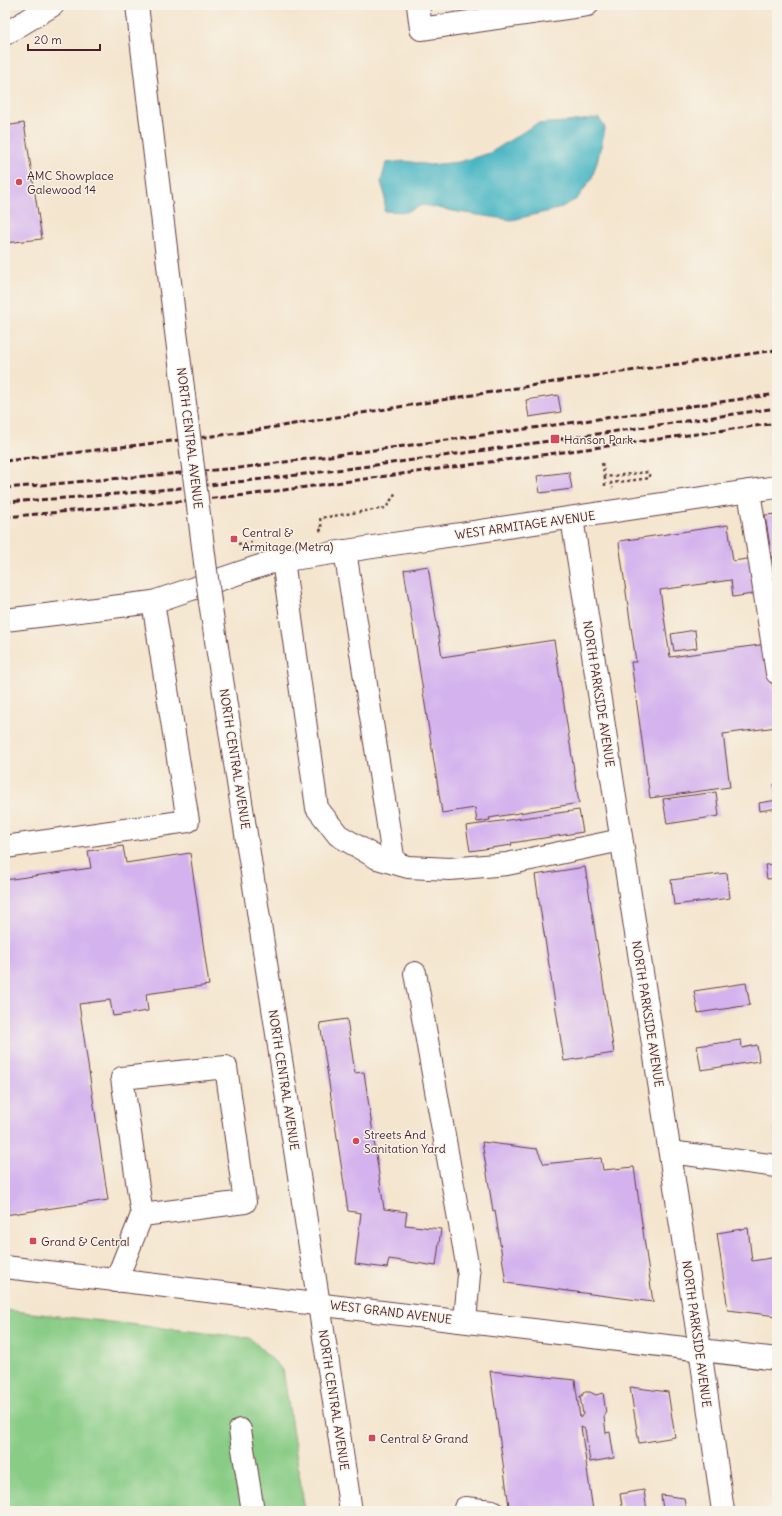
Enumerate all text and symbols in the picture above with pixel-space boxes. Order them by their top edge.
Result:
scale bar [28,26,100,52]
text: 20 m [34,32,62,47]
place label: AMC Showplace Galewood 14 [27,168,114,197]
marker: AMC Showplace Galewood 14 [14,177,24,187]
street label: NORTH CENTRAL AVENUE [174,366,206,510]
place label: Hanson Park [564,432,633,447]
marker: Hanson Park [549,433,561,445]
street label: WEST ARMITAGE AVENUE [454,508,596,542]
place label: Central & Armitage (Metra) [242,525,334,554]
marker: Central & Armitage (Metra) [229,534,239,544]
street label: NORTH PARKSIDE AVENUE [580,620,618,768]
street label: NORTH CENTRAL AVENUE [216,688,254,830]
street label: NORTH PARKSIDE AVENUE [629,940,667,1088]
street label: NORTH CENTRAL AVENUE [265,1009,303,1151]
place label: Streets And Sanitation Yard [364,1127,446,1156]
marker: Streets And Sanitation Yard [351,1136,361,1146]
place label: Grand & Central [41,1234,129,1249]
marker: Grand & Central [28,1236,38,1246]
street label: NORTH PARKSIDE AVENUE [679,1260,715,1408]
street label: WEST GRAND AVENUE [329,1297,453,1327]
street label: NORTH CENTRAL AVENUE [315,1329,353,1471]
place label: Central & Grand [380,1431,468,1446]
marker: Central & Grand [367,1433,377,1443]

